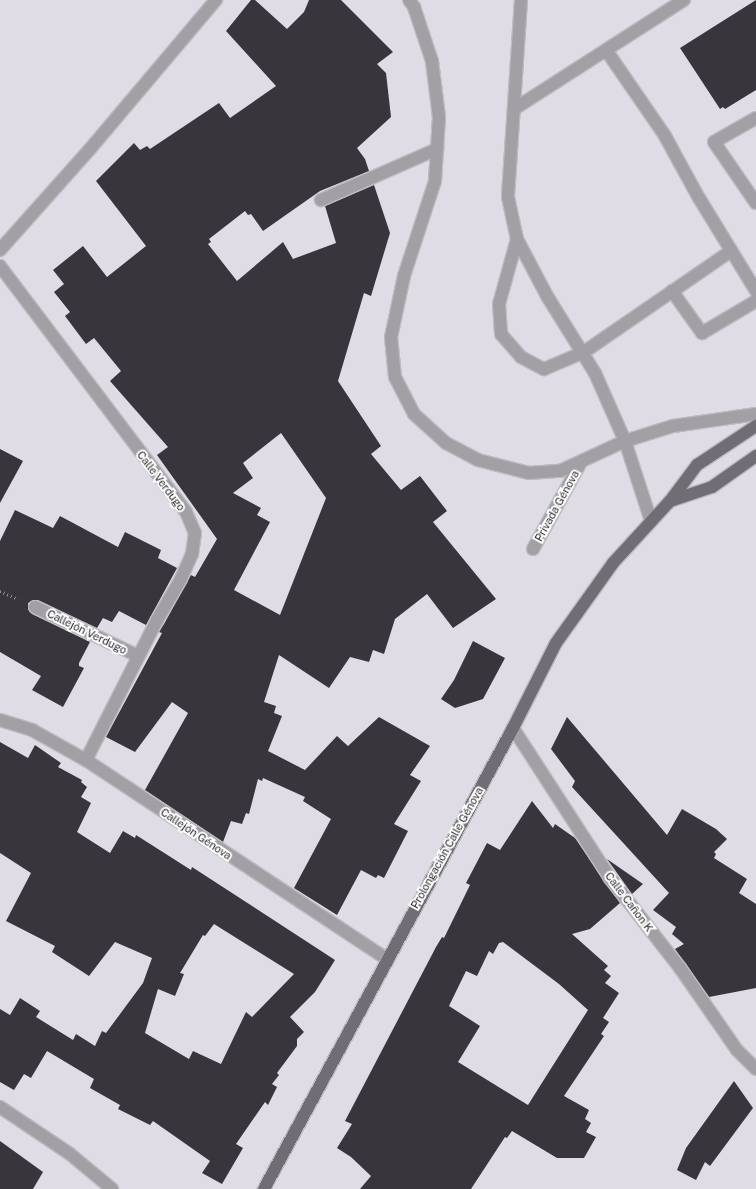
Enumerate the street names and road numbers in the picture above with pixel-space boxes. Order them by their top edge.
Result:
street label: Calle Verdugo [134,448,188,514]
street label: Privada Génova [532,468,582,544]
street label: Callejón Verdugo [45,607,129,657]
street label: Prolongación Calle Génova [408,785,486,911]
street label: Callejón Génova [158,805,234,863]
street label: Calle Cañon K [602,870,656,934]

